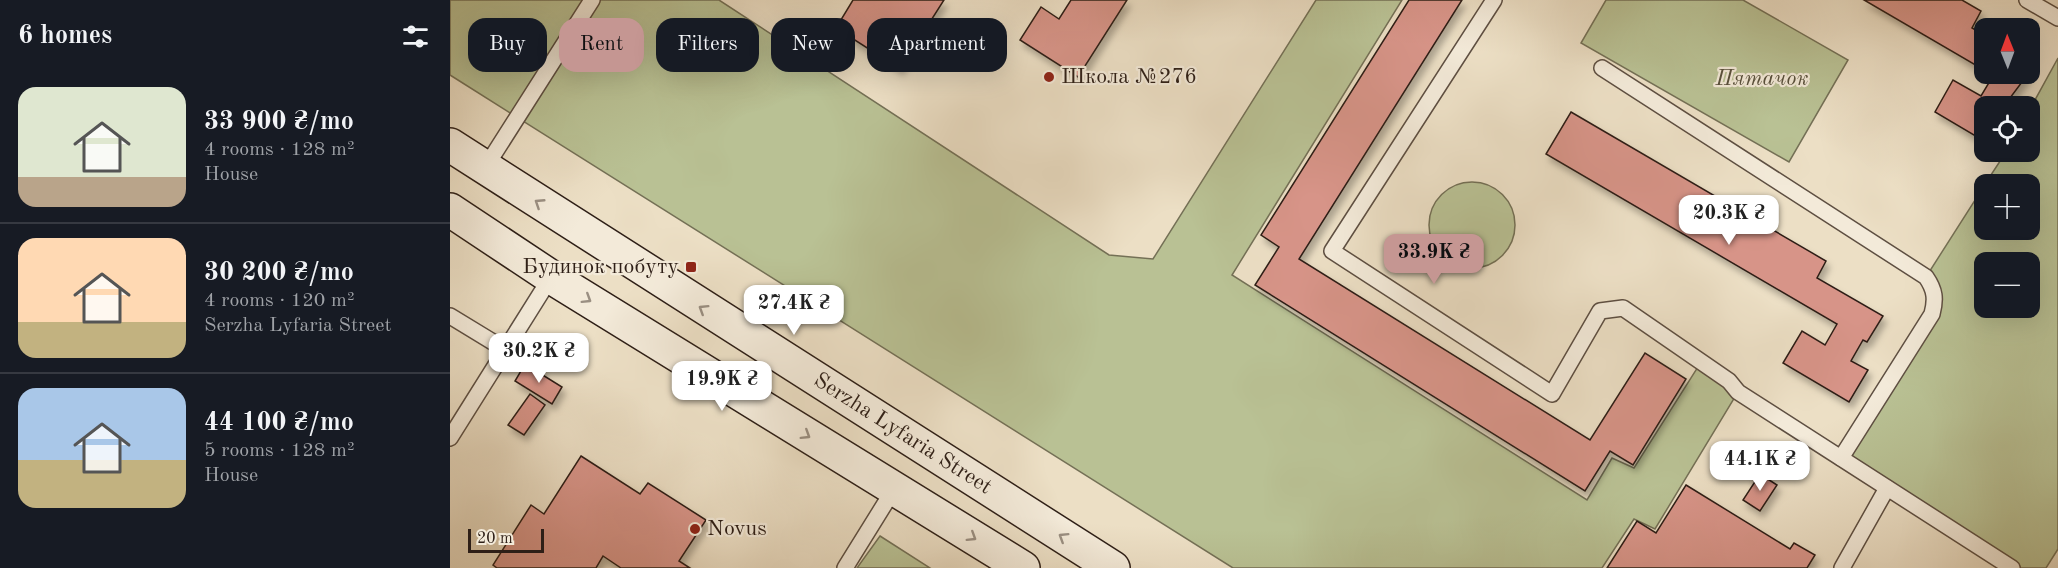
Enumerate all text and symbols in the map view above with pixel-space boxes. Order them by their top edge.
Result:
chip: Buy [468,18,547,72]
chip: Rent [559,18,644,72]
chip: Filters [656,18,759,72]
chip: New [771,18,855,72]
chip: Apartment [867,18,1007,72]
north arrow [1974,18,2040,84]
map controls [1974,18,2040,318]
icon: filters [399,20,432,53]
text: 6 homes [18,23,112,49]
place label: Школа №276 [1061,66,1197,88]
park label: Пятачок [1714,68,1809,90]
marker: Школа №276 [1042,70,1056,84]
button: locate [1974,96,2040,162]
text: 33 900 ₴/mo [204,109,354,135]
icon: home [66,111,138,183]
text: 4 rooms · 128 m² [204,140,354,160]
text: House [204,165,258,185]
button: + [1974,174,2040,240]
pin: 20.3K ₴ [1674,195,1784,246]
one-way arrow [535,199,546,210]
text: 20.3K ₴ [1693,204,1765,224]
pin: 33.9K ₴ [1379,234,1489,285]
text: 33.9K ₴ [1398,243,1470,263]
button: − [1974,252,2040,318]
place label: Будинок побуту [522,256,679,278]
text: 30 200 ₴/mo [204,260,354,286]
marker: Будинок побуту [684,260,698,274]
icon: home [66,262,138,334]
pin: 27.4K ₴ [739,285,849,336]
text: 4 rooms · 120 m² [204,291,354,311]
one-way arrow [581,292,591,304]
text: 27.4K ₴ [758,294,830,314]
one-way arrow [699,304,709,316]
text: Serzha Lyfaria Street [204,316,392,336]
pin: 30.2K ₴ [484,333,594,384]
text: 30.2K ₴ [503,342,575,362]
pin: 19.9K ₴ [667,361,777,412]
street label: Serzha Lyfaria Street [810,369,996,499]
text: 19.9K ₴ [686,370,758,390]
text: 44 100 ₴/mo [204,410,354,436]
icon: home [66,412,138,484]
one-way arrow [800,427,811,438]
text: 5 rooms · 128 m² [204,441,354,461]
pin: 44.1K ₴ [1705,441,1815,492]
text: 44.1K ₴ [1724,450,1796,470]
text: House [204,466,258,486]
place label: Novus [707,518,767,540]
marker: Novus [688,522,702,536]
scale bar [468,526,544,554]
one-way arrow [966,529,977,540]
text: 20 m [477,531,513,547]
one-way arrow [1059,532,1069,544]

